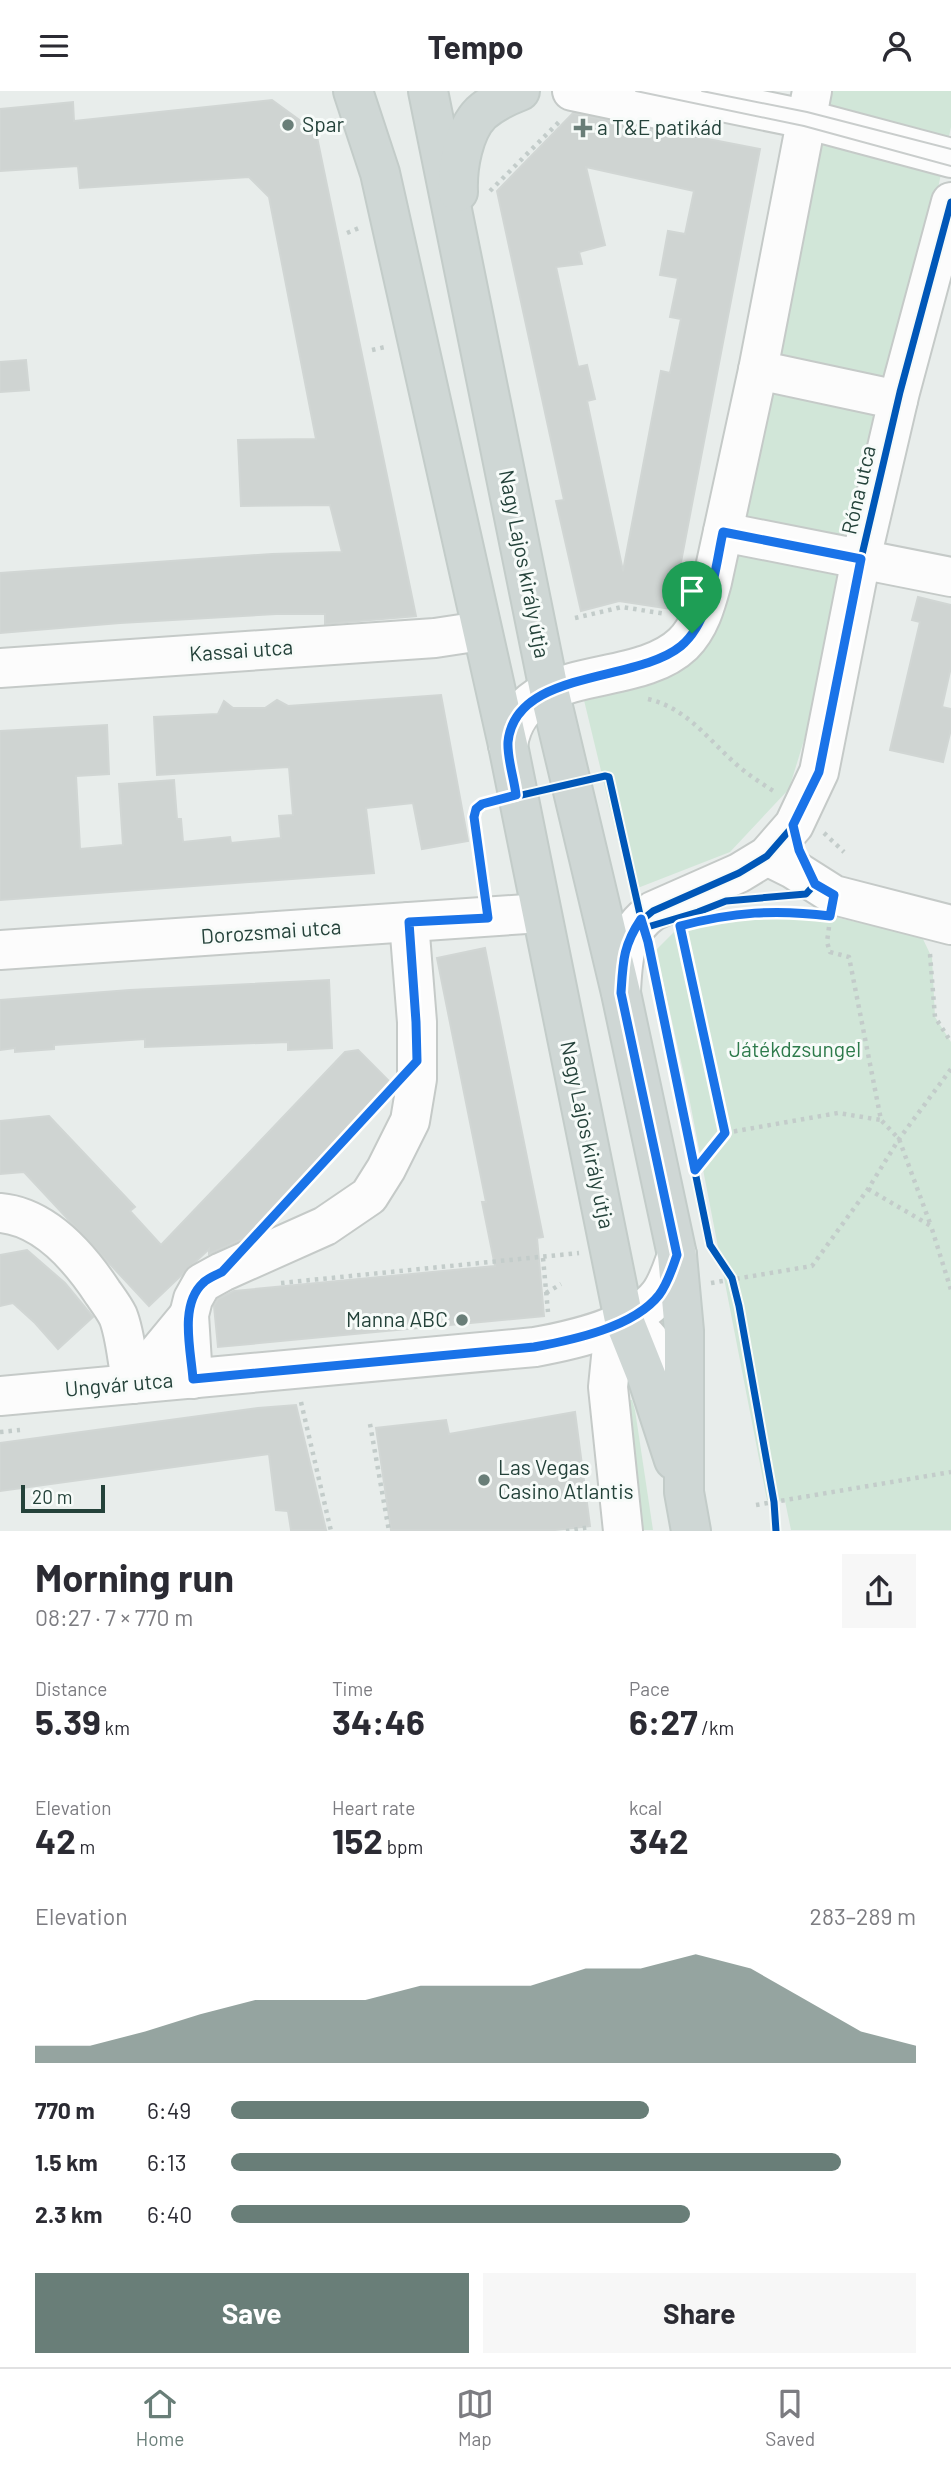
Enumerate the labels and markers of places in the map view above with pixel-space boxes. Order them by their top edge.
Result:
place label: Spar [302,111,345,136]
place label: a T&E patikád [597,114,722,139]
marker: Spar [280,117,296,133]
marker: a T&E patikád [575,120,591,136]
pin [662,561,722,633]
place label: Manna ABC [346,1306,448,1331]
marker: Manna ABC [454,1312,470,1328]
place label: Las Vegas Casino Atlantis [498,1454,634,1503]
marker: Las Vegas Casino Atlantis [476,1472,492,1488]

